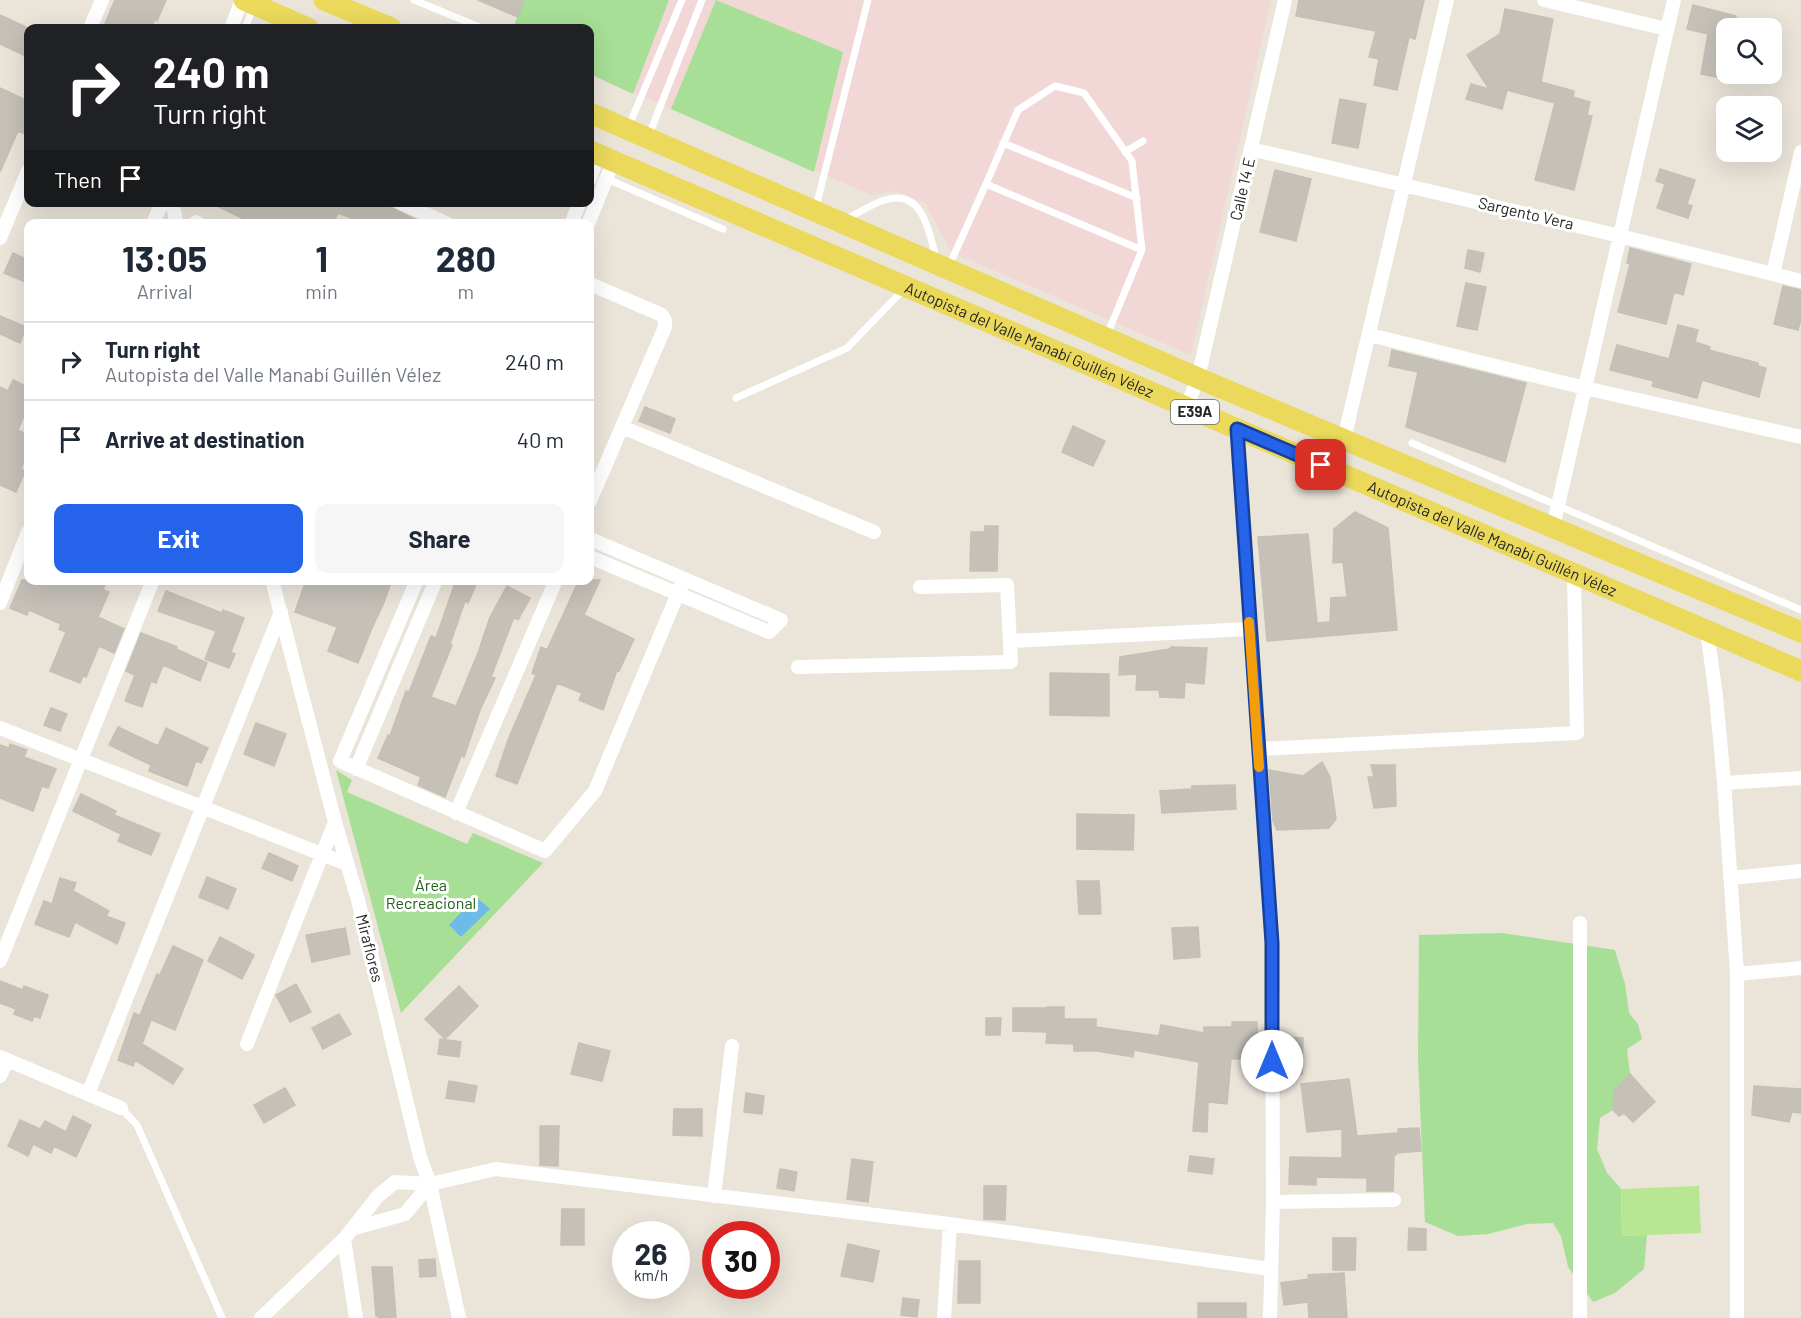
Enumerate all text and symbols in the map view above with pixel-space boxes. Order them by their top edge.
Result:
map controls [1716,18,1782,162]
button: search [1716,18,1782,84]
text: 240 m [153,46,269,96]
icon: right [54,48,132,126]
button: layers [1716,96,1782,162]
text: Turn right [153,97,267,129]
street label: Calle 14 E [1225,155,1258,222]
icon: arrive [114,162,147,195]
text: Then [54,166,102,192]
street label: Sargento Vera [1476,192,1576,233]
text: 13:05 [122,236,207,279]
text: 1 [315,236,328,279]
text: 280 [436,236,496,279]
street label: Autopista del Valle Manabí Guillén Vélez [902,277,1157,401]
text: Arrival [137,279,193,303]
text: min [305,279,338,303]
text: m [458,279,474,303]
text: Turn right [105,336,200,362]
icon: right [54,345,87,378]
text: 240 m [505,348,564,374]
text: Autopista del Valle Manabí Guillén Vélez [105,362,441,386]
road number: E39A [1171,400,1219,424]
icon: arrive [54,423,87,456]
text: Arrive at destination [105,426,304,452]
text: 40 m [517,426,564,452]
pin [1295,439,1346,490]
icon: arrive [1304,448,1337,481]
street label: Autopista del Valle Manabí Guillén Vélez [1365,476,1620,600]
button: Exit [54,504,303,573]
button: Share [315,504,564,573]
park label: Área Recreacional [386,875,476,912]
street label: Miraflores [353,912,388,984]
position arrow [1240,1029,1304,1093]
speed limit sign: 30 [702,1221,780,1299]
text: 26 [635,1235,667,1271]
text: km/h [634,1266,668,1284]

